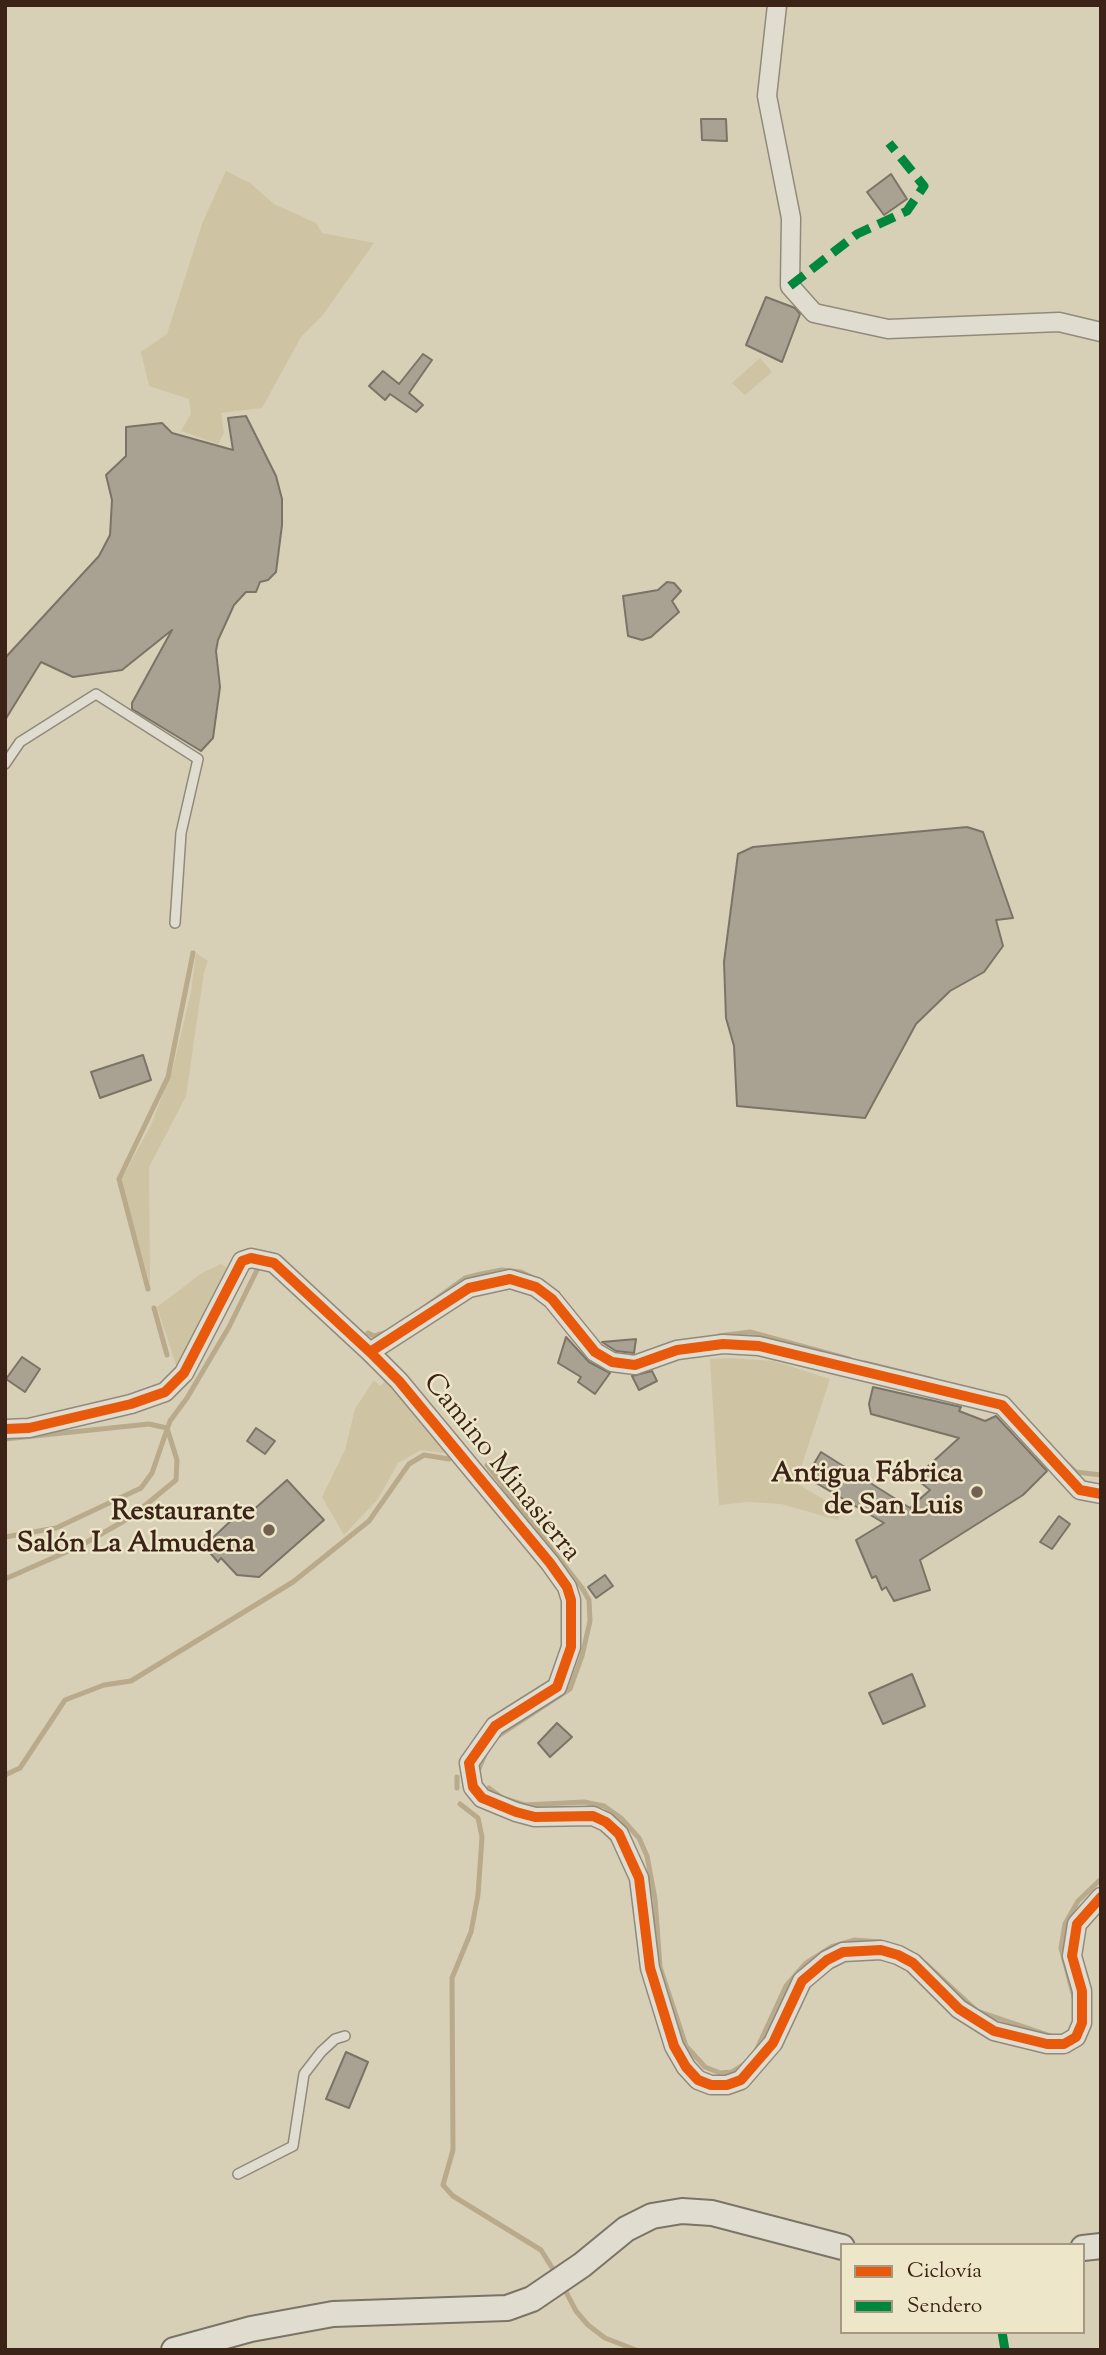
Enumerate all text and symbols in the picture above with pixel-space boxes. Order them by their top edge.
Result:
street label: Camino Minasierra [414,1368,586,1570]
place label: Antigua Fábrica de San Luis [771,1459,963,1525]
marker: Antigua Fábrica de San Luis [969,1484,985,1500]
place label: Restaurante Salón La Almudena [17,1497,255,1563]
marker: Restaurante Salón La Almudena [261,1522,277,1538]
legend [840,2243,1085,2334]
text: Ciclovía [907,2257,982,2287]
text: Sendero [907,2292,982,2322]

